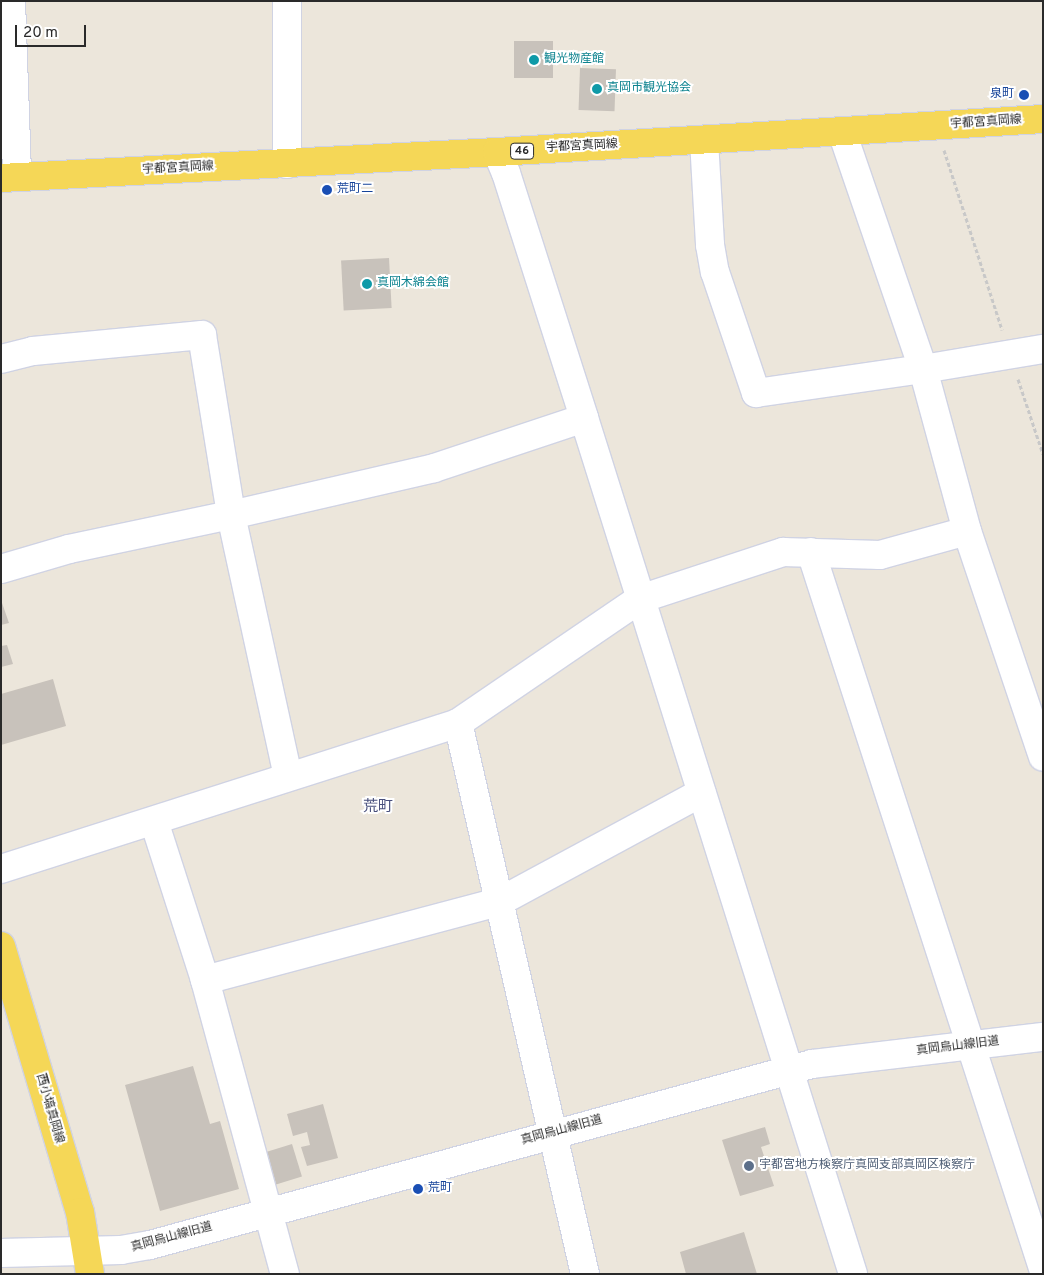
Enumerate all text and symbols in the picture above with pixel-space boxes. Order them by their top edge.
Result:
scale bar [18,15,89,47]
text: 20 m [23,24,58,43]
place label: 観光物産館 [544,53,604,67]
marker: 観光物産館 [528,54,540,66]
place label: 真岡市観光協会 [607,82,691,96]
marker: 真岡市観光協会 [591,83,603,95]
place label: 泉町 [990,88,1014,102]
marker: 泉町 [1018,89,1030,101]
street label: 宇都宮真岡線 [950,113,1022,133]
street label: 宇都宮真岡線 [546,138,618,156]
road number: 46 [510,142,534,160]
street label: 宇都宮真岡線 [142,160,214,178]
place label: 荒町二 [337,183,373,197]
marker: 荒町二 [321,184,333,196]
place label: 真岡木綿会館 [377,277,449,291]
marker: 真岡木綿会館 [361,278,373,290]
district label: 荒町 [363,799,393,817]
street label: 真岡烏山線旧道 [915,1035,1001,1059]
street label: 西小塙真岡線 [32,1072,66,1146]
street label: 真岡烏山線旧道 [520,1113,604,1149]
place label: 宇都宮地方検察庁真岡支部真岡区検察庁 [759,1159,975,1173]
marker: 宇都宮地方検察庁真岡支部真岡区検察庁 [743,1160,755,1172]
place label: 荒町 [428,1182,452,1196]
marker: 荒町 [412,1183,424,1195]
street label: 真岡烏山線旧道 [130,1220,214,1256]

